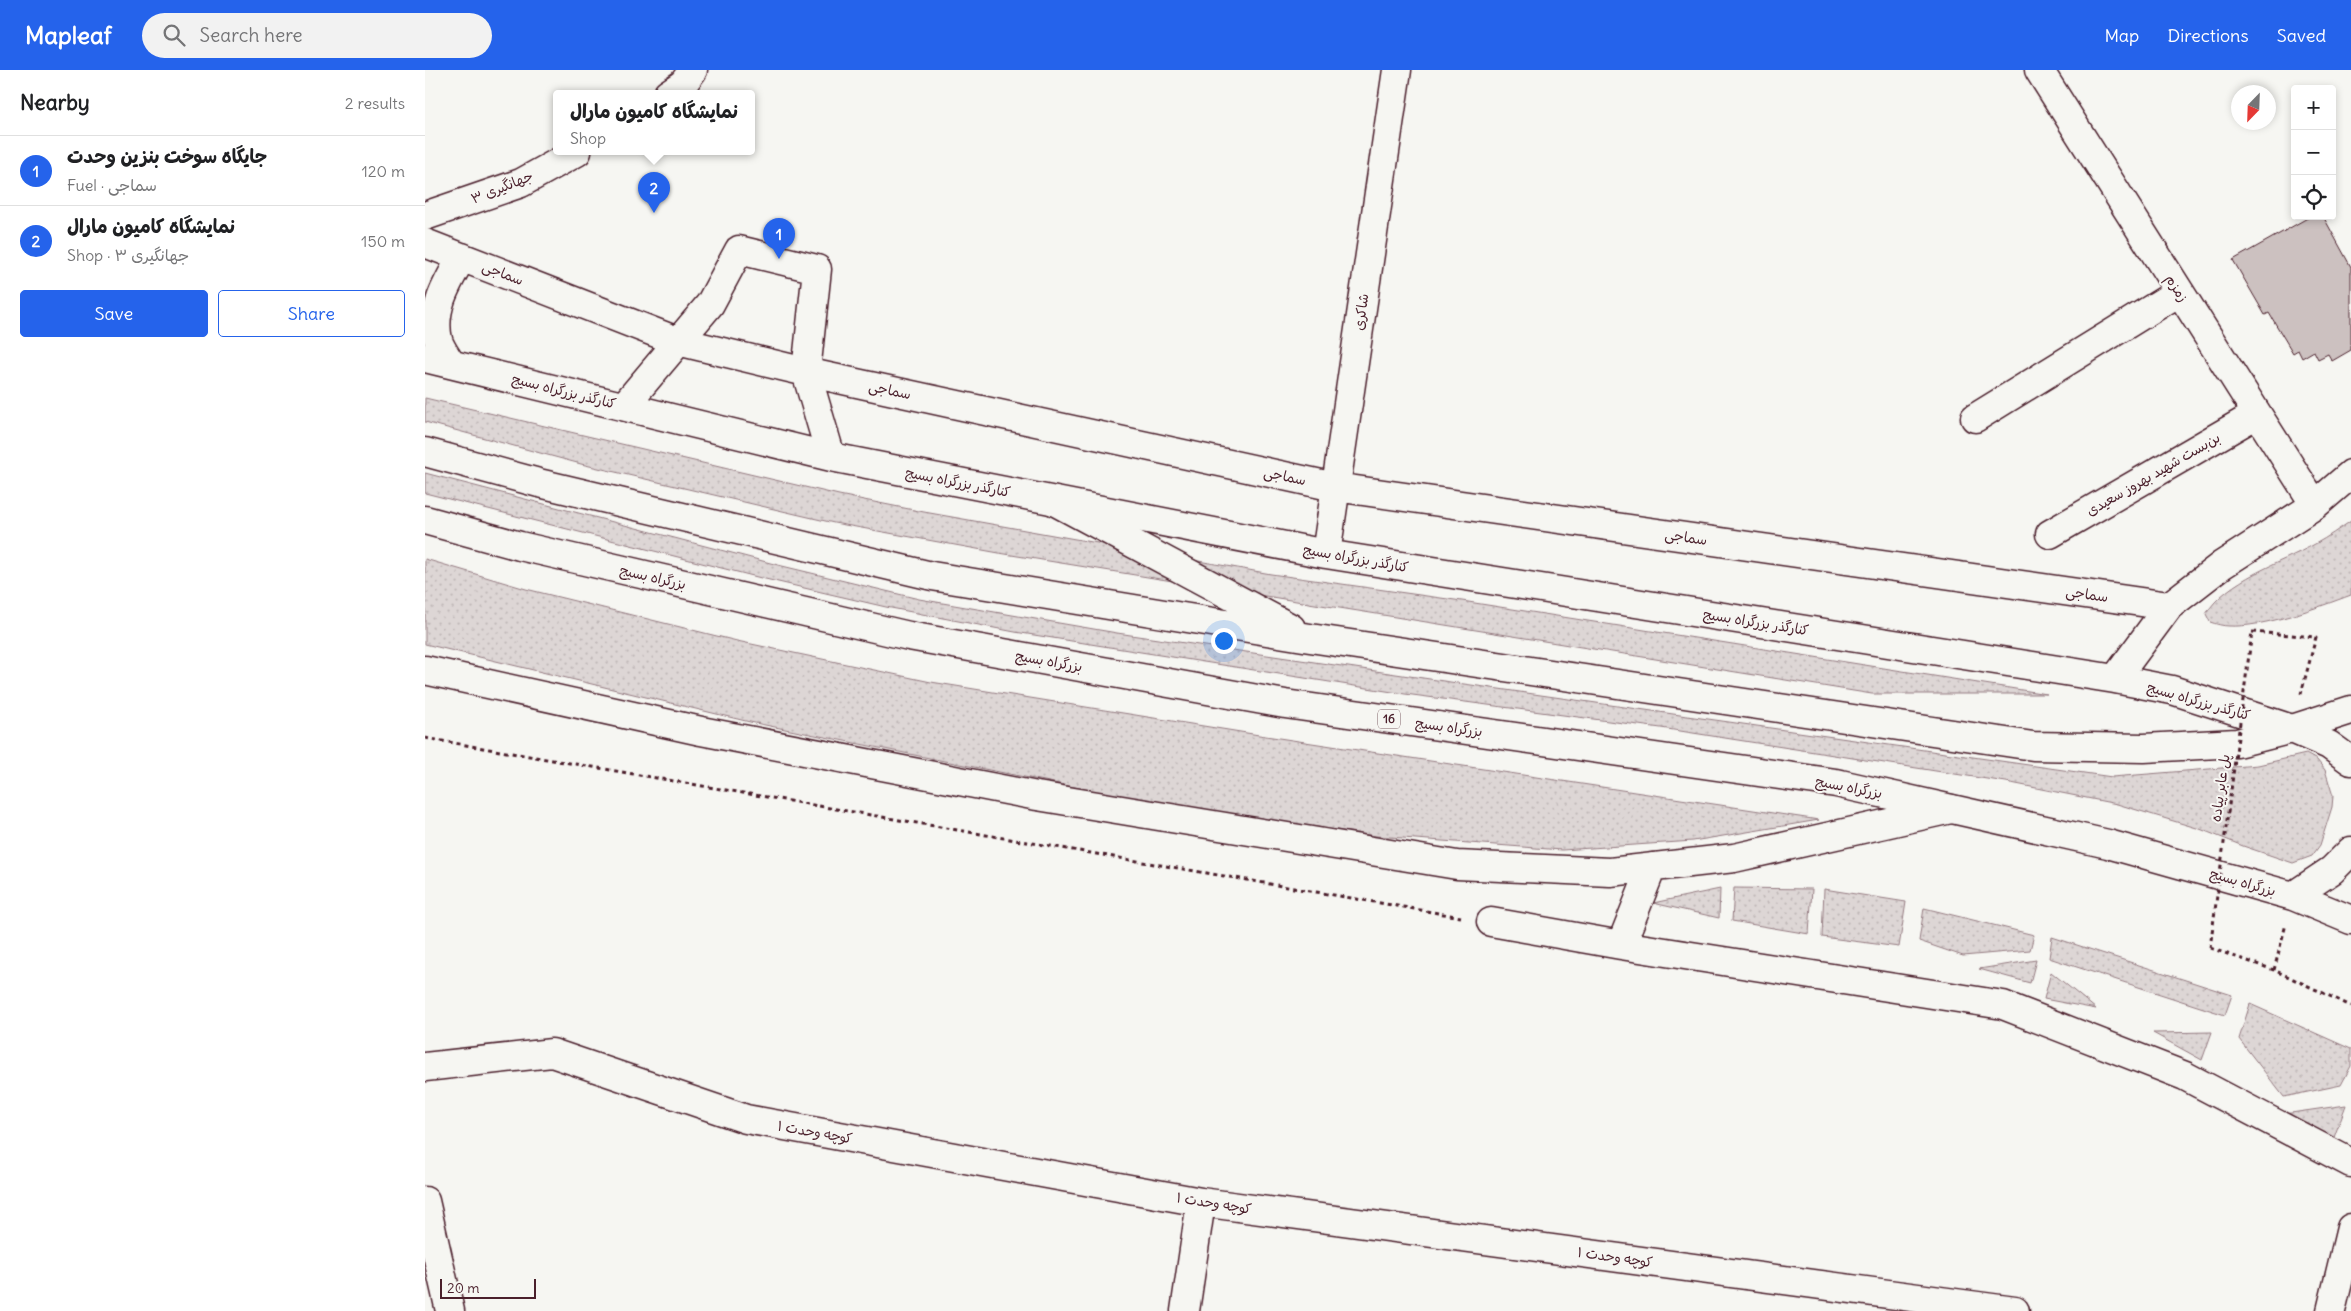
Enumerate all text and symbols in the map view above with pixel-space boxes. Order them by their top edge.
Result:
search box [142,13,492,58]
text: Mapleaf [25,20,112,50]
icon: search [160,21,188,49]
text: Search here [200,23,303,47]
text: Map [2104,24,2139,47]
text: Directions [2167,24,2249,47]
text: Saved [2277,24,2326,47]
north arrow [2231,85,2276,130]
map controls [2291,85,2336,220]
button: + [2291,85,2336,130]
text: Nearby [20,89,90,116]
popup [553,90,755,155]
text: 2 results [345,93,405,113]
text: نمایشگاه کامیون مارال [570,99,738,123]
text: Shop [570,128,606,148]
button: − [2291,130,2336,175]
text: جایگاه سوخت بنزین وحدت [67,144,267,168]
text: 1 [33,161,39,181]
text: 120 m [362,161,405,181]
street label: جهانگیری ۳ [468,166,536,208]
pin: 2 [638,172,670,213]
text: Fuel · سماجی [67,175,157,195]
button: locate [2291,175,2336,220]
text: نمایشگاه کامیون مارال [67,214,235,238]
pin: 1 [763,218,795,259]
text: 2 [32,231,40,251]
text: 150 m [361,231,405,251]
text: Shop · جهانگیری ۳ [67,245,189,265]
street label: سماجی [480,257,526,289]
street label: زمزم [2160,271,2192,306]
button: Save [20,290,208,337]
button: Share [218,290,405,337]
street label: شاکری [1350,292,1372,332]
street label: کنارگذر بزرگراه بسیج [510,369,618,414]
street label: سماجی [867,377,913,403]
street label: بن‌بست شهید بهروز سعیدی [2083,428,2223,520]
street label: کنارگذر بزرگراه بسیج [904,463,1012,502]
street label: سماجی [1262,463,1308,489]
street label: سماجی [1664,525,1708,549]
street label: کنارگذر بزرگراه بسیج [1302,540,1410,577]
street label: بزرگراه بسیج [618,561,688,594]
street label: سماجی [2065,582,2109,606]
street label: کنارگذر بزرگراه بسیج [1702,605,1810,640]
your location [1211,628,1237,654]
street label: بزرگراه بسیج [1014,646,1084,677]
street label: کنارگذر بزرگراه بسیج [2145,678,2253,725]
road number: 16 [1378,710,1400,729]
street label: بزرگراه بسیج [1414,713,1484,742]
street label: پل عابر پیاده [2206,753,2235,823]
street label: بزرگراه بسیج [1814,772,1884,803]
street label: بزرگراه بسیج [2208,864,2278,901]
street label: کوچه وحدت ۱ [776,1117,854,1148]
street label: کوچه وحدت ۱ [1175,1188,1253,1219]
street label: کوچه وحدت ۱ [1576,1243,1654,1272]
scale bar [440,1276,536,1299]
text: 20 m [447,1279,480,1297]

